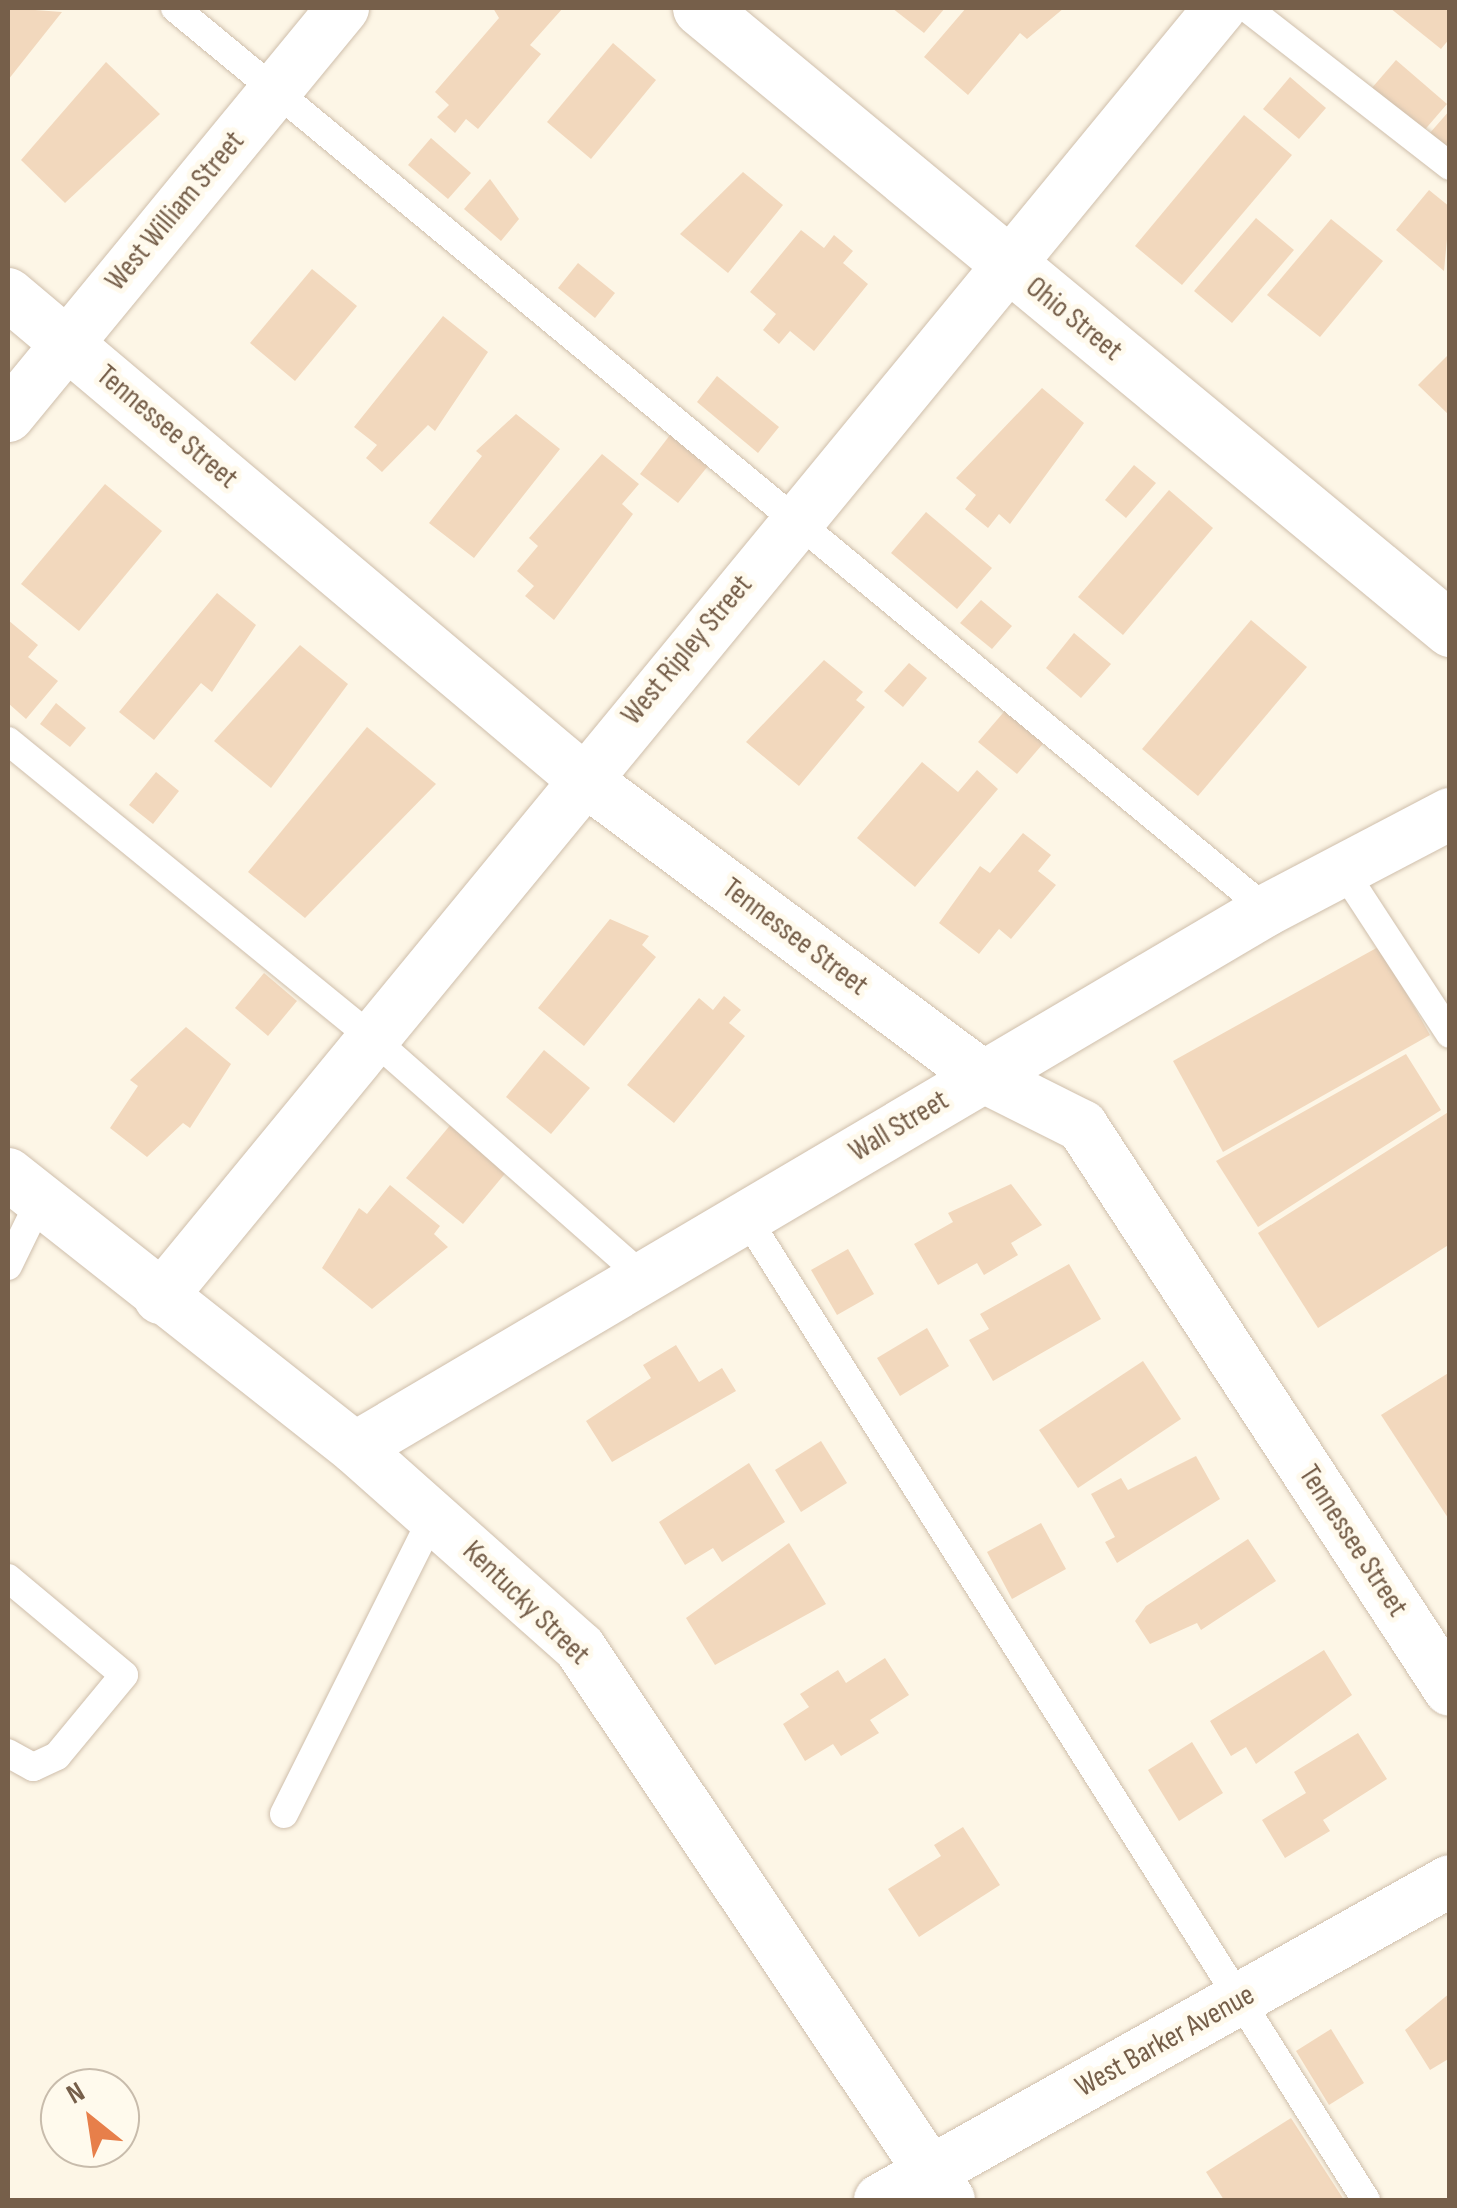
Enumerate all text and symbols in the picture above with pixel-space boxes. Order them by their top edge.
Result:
street label: West William Street [98,124,252,298]
street label: Ohio Street [1018,269,1130,369]
street label: Tennessee Street [89,357,245,497]
street label: West Ripley Street [614,568,760,732]
street label: Tennessee Street [715,870,875,1004]
street label: Wall Street [843,1082,955,1170]
street label: Tennessee Street [1291,1458,1415,1624]
street label: Kentucky Street [455,1533,597,1673]
street label: West Barker Avenue [1069,1977,1261,2105]
north arrow [40,2068,140,2168]
text: N [61,2075,90,2111]

